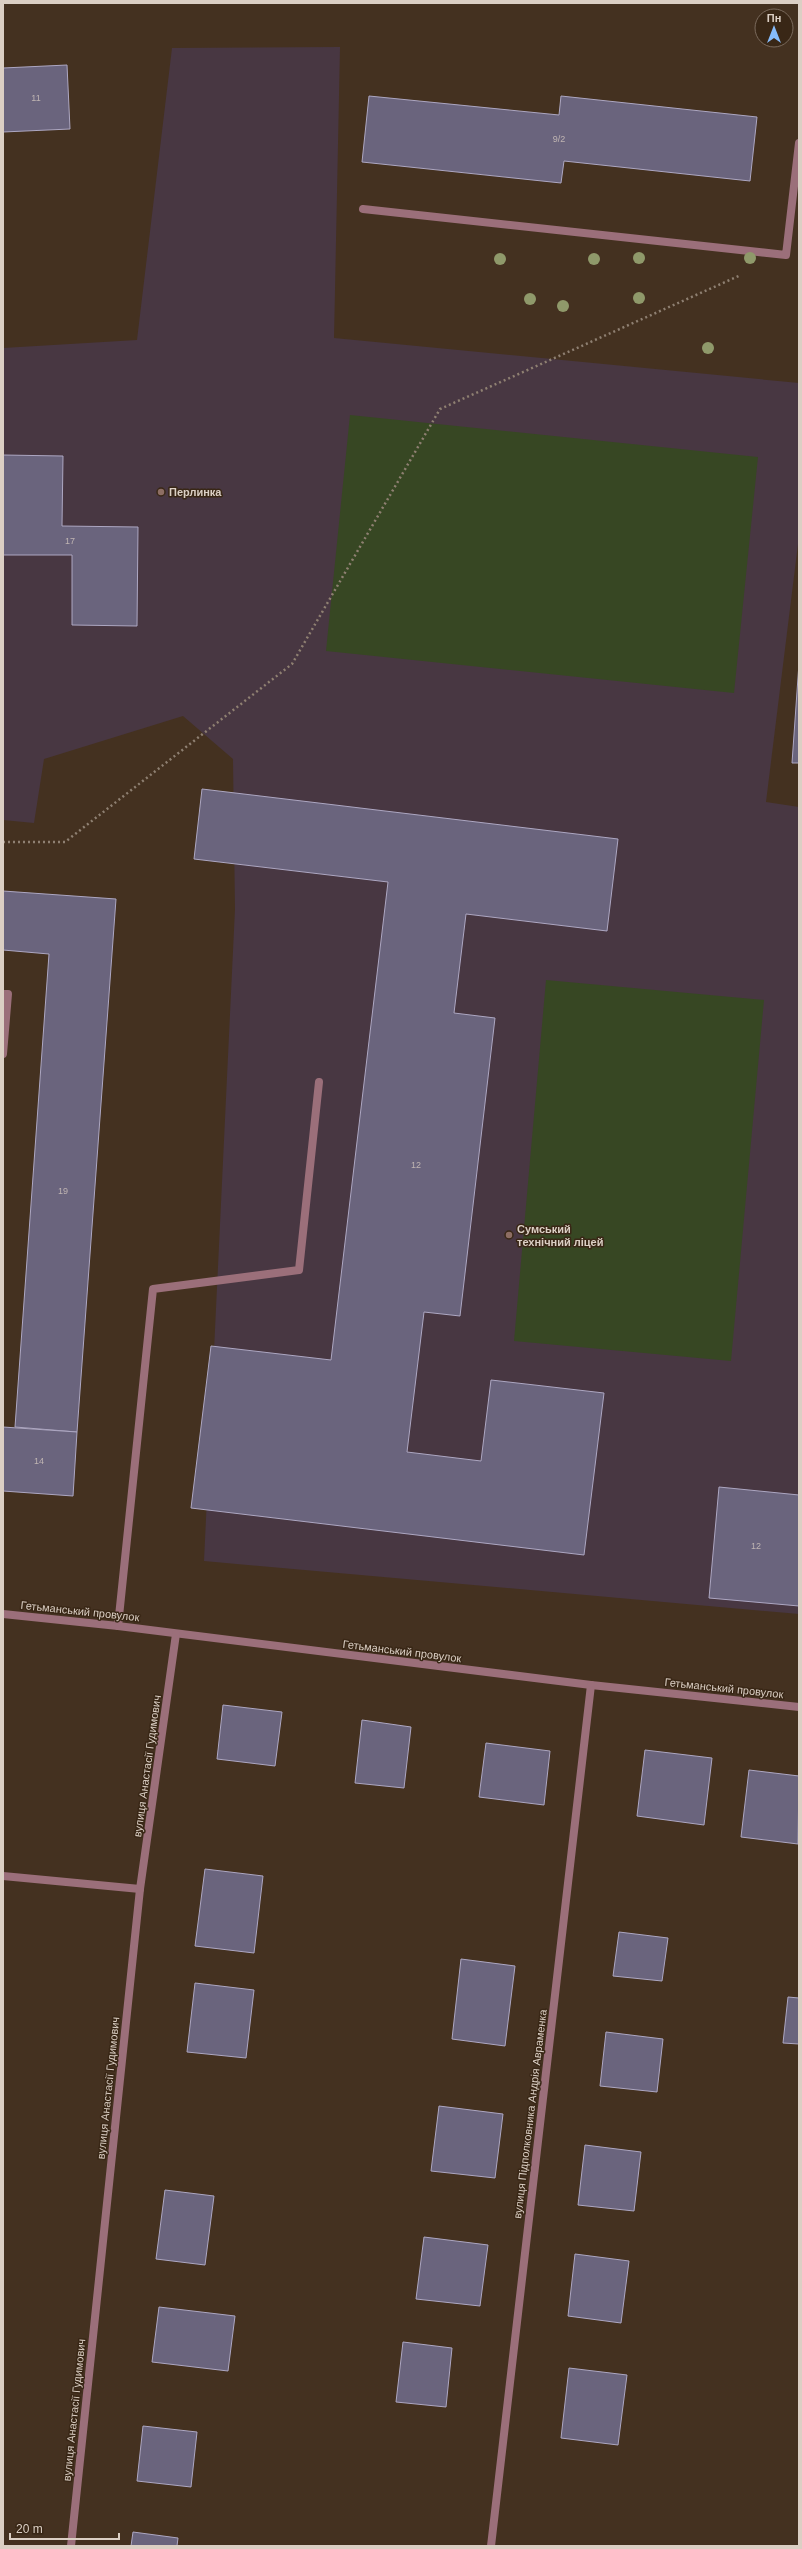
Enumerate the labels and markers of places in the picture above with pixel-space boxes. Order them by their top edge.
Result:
place label: Перлинка [169,486,222,498]
marker: Перлинка [156,487,166,497]
place label: Сумський технічний ліцей [517,1223,603,1248]
marker: Сумський технічний ліцей [504,1230,514,1240]

